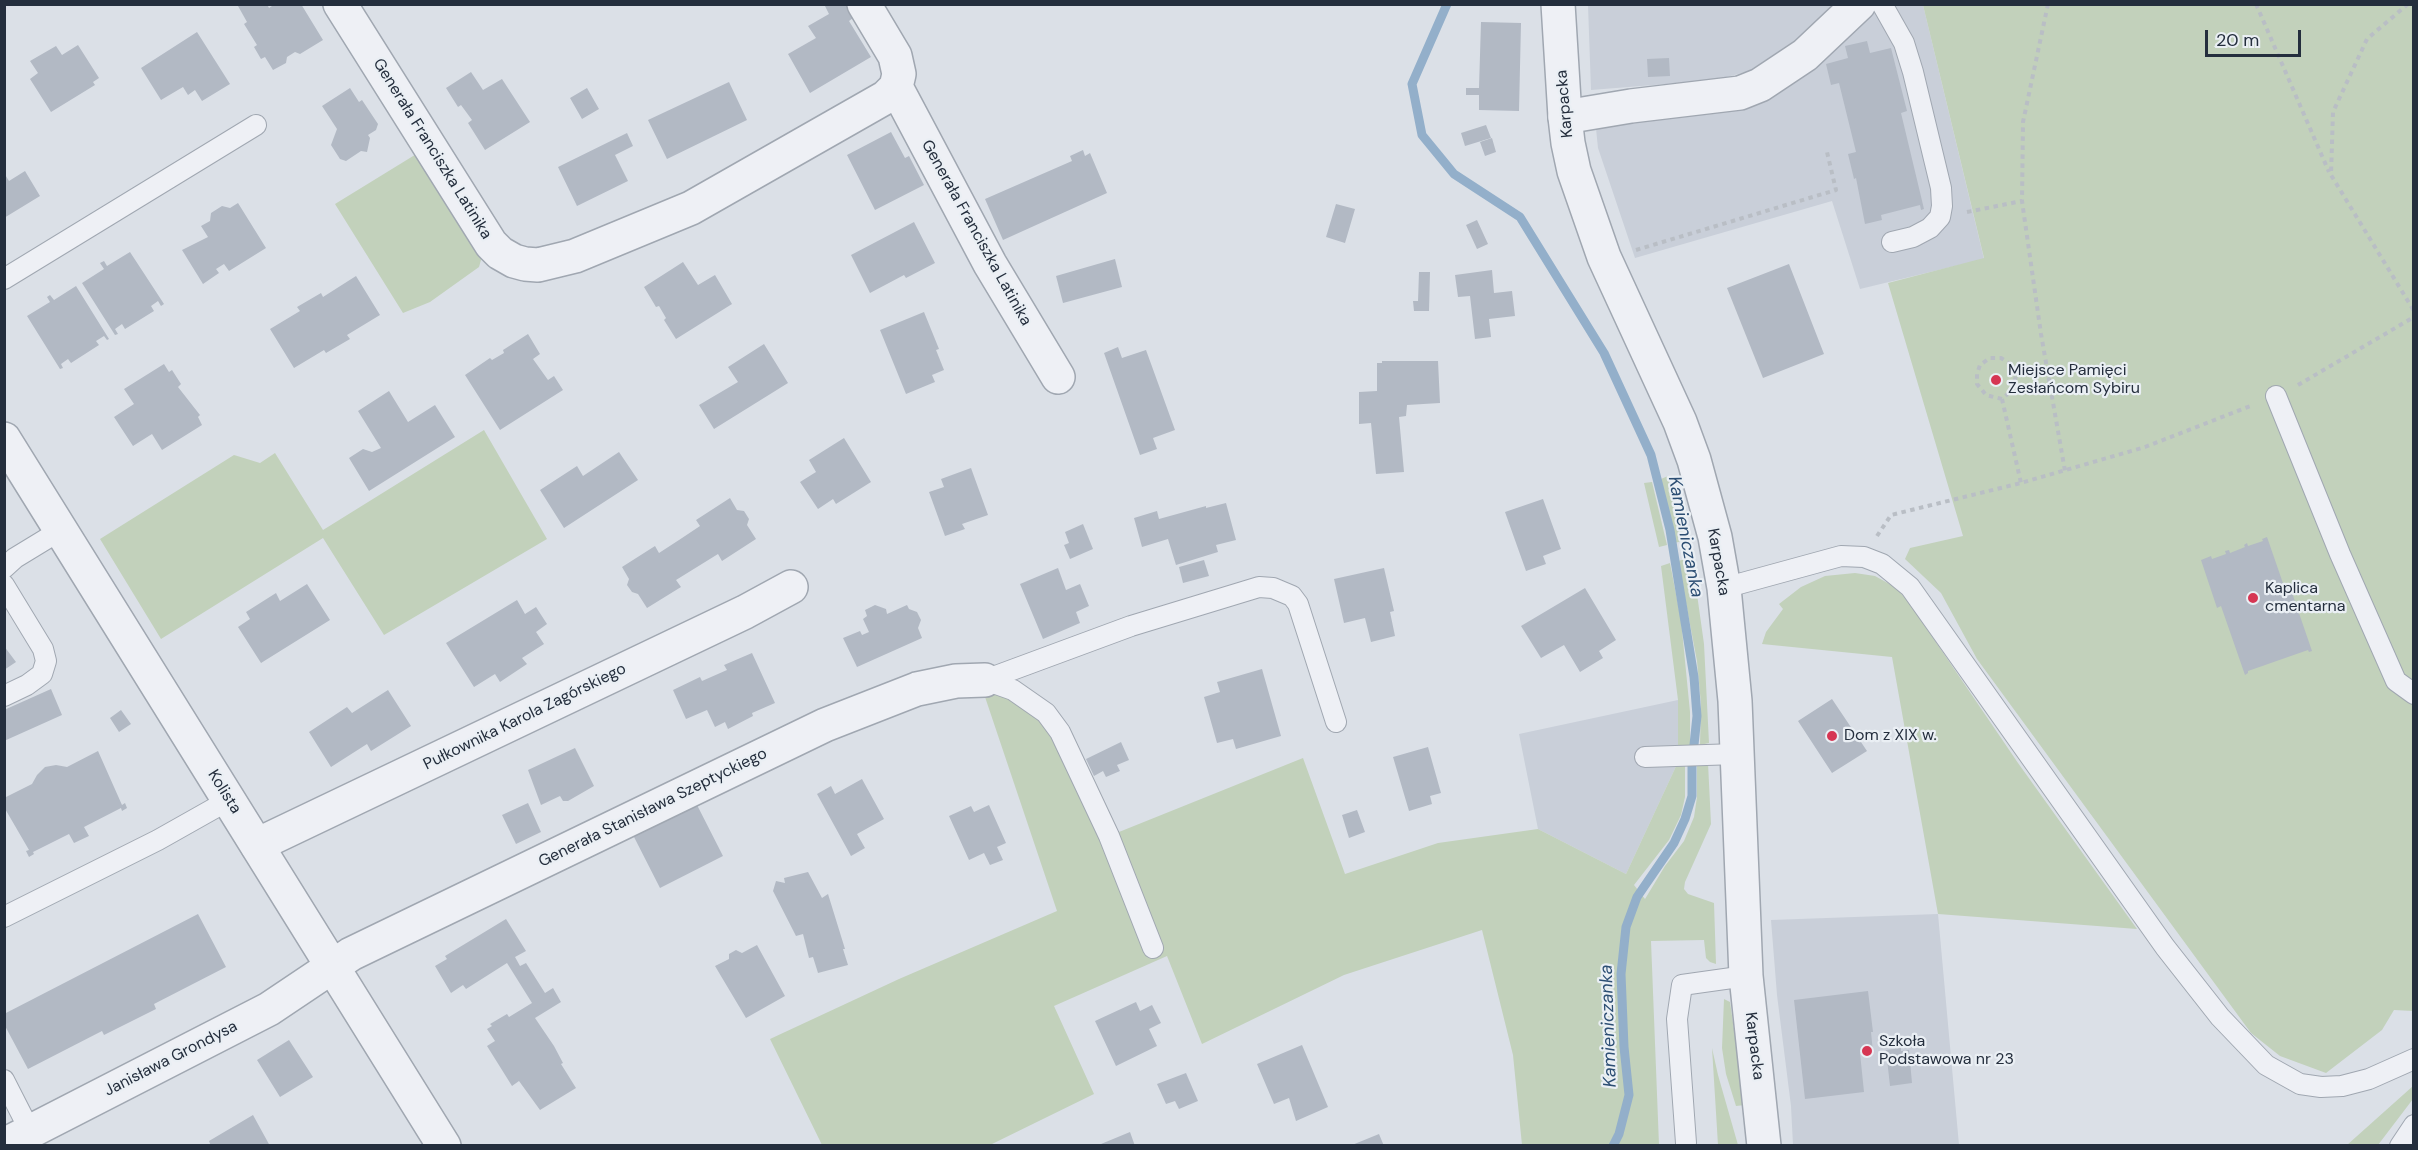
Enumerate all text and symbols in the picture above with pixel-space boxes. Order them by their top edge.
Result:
scale bar [2208,18,2304,56]
text: 20 m [2216,28,2259,52]
street label: Generała Franciszka Latinika [368,55,496,243]
street label: Karpacka [1552,69,1578,139]
street label: Generała Franciszka Latinika [917,137,1035,329]
place label: Miejsce Pamięci Zesłańcom Sybiru [2008,361,2140,399]
marker: Miejsce Pamięci Zesłańcom Sybiru [1989,373,2003,387]
water label: Kamieniczanka [1663,475,1707,599]
street label: Karpacka [1703,527,1733,597]
place label: Kaplica cmentarna [2265,579,2345,617]
marker: Kaplica cmentarna [2246,591,2260,605]
street label: Pułkownika Karola Zagórskiego [421,659,629,775]
place label: Dom z XIX w. [1844,726,1937,746]
marker: Dom z XIX w. [1825,729,1839,743]
street label: Generała Stanisława Szeptyckiego [536,744,770,872]
street label: Kolista [203,766,245,818]
water label: Kamieniczanka [1596,964,1622,1088]
street label: Karpacka [1740,1011,1768,1081]
street label: Janisława Grondysa [101,1017,241,1101]
place label: Szkoła Podstawowa nr 23 [1879,1032,2014,1070]
marker: Szkoła Podstawowa nr 23 [1860,1044,1874,1058]

